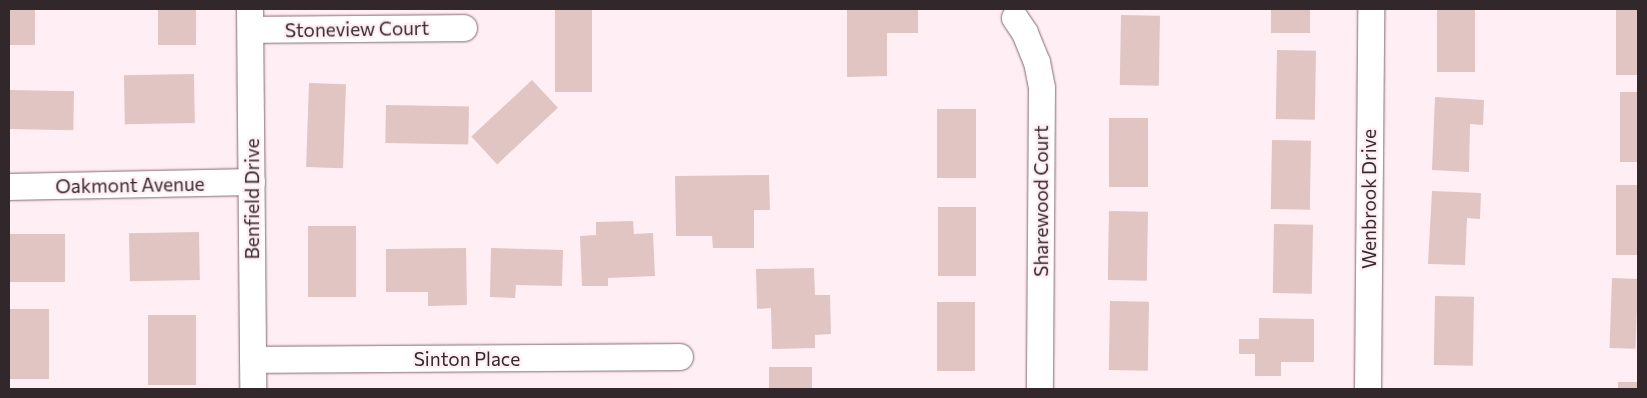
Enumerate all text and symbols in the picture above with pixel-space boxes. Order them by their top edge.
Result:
street label: Stoneview Court [285,16,429,42]
street label: Sharewood Court [1030,125,1052,277]
street label: Wenbrook Drive [1358,129,1380,269]
street label: Benfield Drive [241,139,263,259]
street label: Oakmont Avenue [55,172,205,198]
street label: Sinton Place [414,348,520,370]

